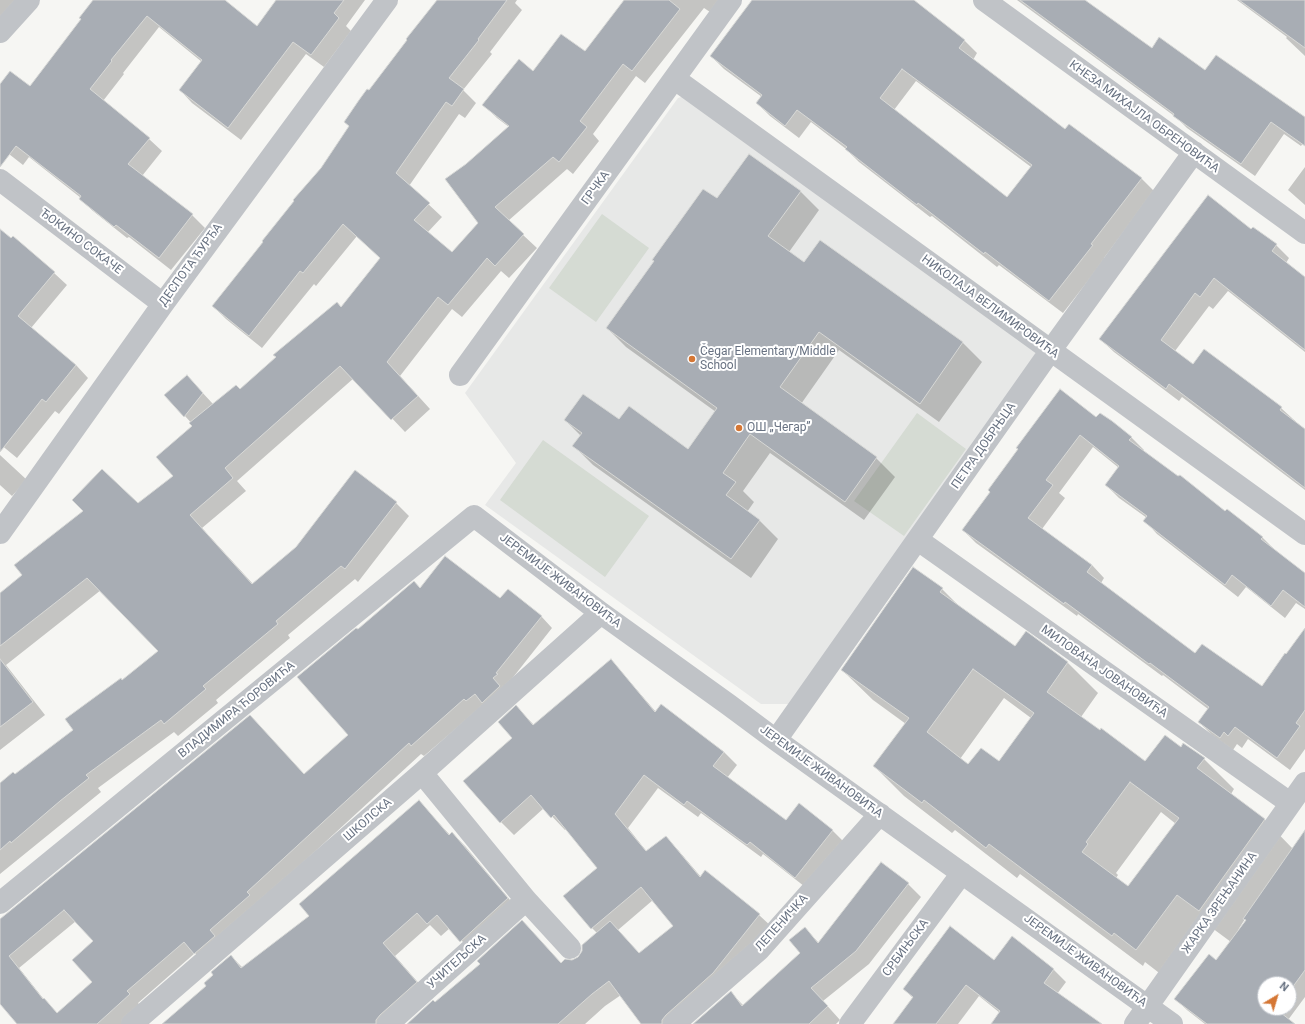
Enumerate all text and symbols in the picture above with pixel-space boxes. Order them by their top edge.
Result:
street label: КНЕЗА МИХАЈЛА ОБРЕНОВИЋА [1066,58,1222,176]
street label: ГРЧКА [579,168,613,208]
street label: ЂОКИНО СОКАЧЕ [37,206,125,278]
street label: ДЕСПОТА ЂУРЂА [156,221,226,309]
street label: НИКОЛАЈА ВЕЛИМИРОВИЋА [919,252,1061,362]
place label: Čegar Elementary/Middle School [700,345,836,373]
marker: Čegar Elementary/Middle School [687,354,697,364]
street label: ПЕТРА ДОБРЊЦА [949,400,1019,492]
place label: ОШ „Чегар” [747,421,811,435]
marker: ОШ „Чегар” [734,423,744,433]
street label: ЈЕРЕМИЈЕ ЖИВАНОВИЋА [496,531,624,631]
street label: МИЛОВАНА ЈОВАНОВИЋА [1038,623,1170,721]
street label: ВЛАДИМИРА ЋОРОВИЋА [176,659,298,761]
street label: ЈЕРЕМИЈЕ ЖИВАНОВИЋА [757,723,885,821]
street label: ШКОЛСКА [341,795,395,845]
street label: ЖАРКА ЗРЕЊАНИНА [1179,849,1261,957]
street label: ЛЕПЕНИЧКА [753,892,811,954]
street label: ЈЕРЕМИЈЕ ЖИВАНОВИЋА [1021,912,1149,1010]
street label: СРБИЊСКА [880,917,932,979]
street label: УЧИТЕЉСКА [425,932,489,992]
north arrow [1257,976,1297,1016]
text: N [1277,979,1291,994]

